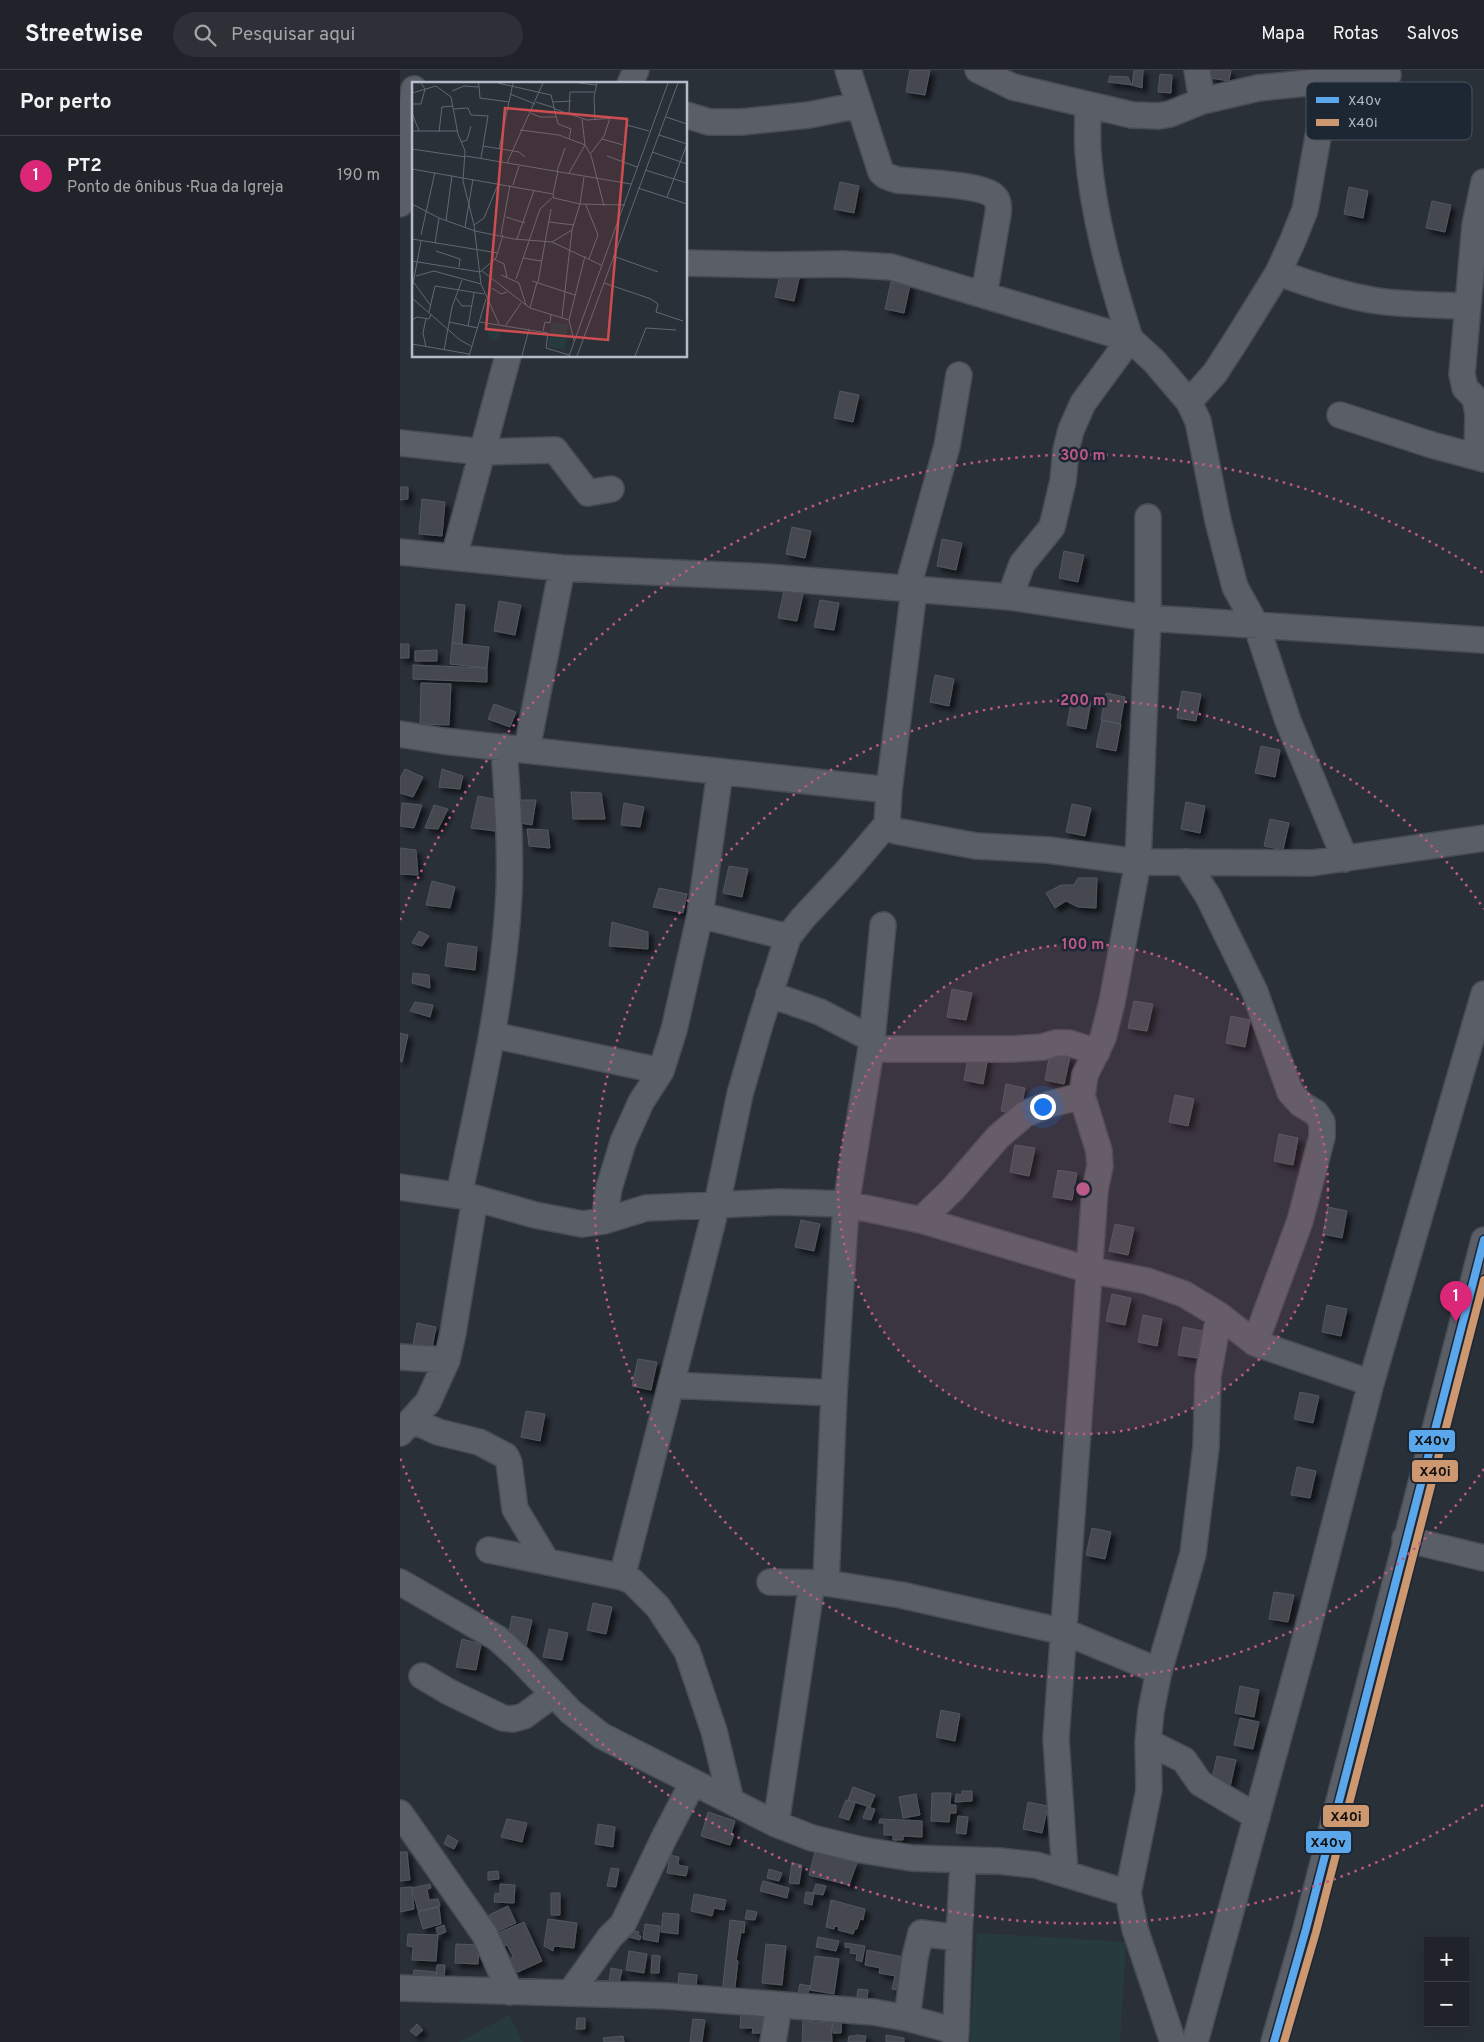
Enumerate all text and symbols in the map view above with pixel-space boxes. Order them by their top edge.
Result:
search box [173,12,523,57]
text: Streetwise [25,20,143,50]
icon: search [191,21,219,49]
text: Pesquisar aqui [231,23,355,47]
text: Mapa [1261,23,1305,46]
text: Rotas [1333,23,1379,46]
text: Salvos [1407,23,1459,46]
inset map [412,82,688,358]
legend [1306,82,1472,140]
text: Por perto [20,89,112,116]
text: X40v [1348,93,1381,110]
text: X40i [1348,115,1378,132]
text: PT2 [67,154,102,178]
text: 1 [33,166,39,186]
text: 190 m [337,166,380,186]
text: Ponto de ônibus · Rua da Igreja [67,178,283,198]
text: 300 m [1060,447,1106,466]
text: 200 m [1060,692,1106,711]
text: 100 m [1062,936,1104,955]
your location [1030,1094,1056,1120]
centre of rings [1074,1180,1092,1198]
pin: 1 [1440,1281,1472,1322]
line badge: X40v [1408,1429,1456,1453]
text: X40v [1414,1433,1450,1450]
line badge: X40i [1411,1459,1459,1483]
text: X40i [1419,1464,1451,1481]
line badge: X40i [1322,1804,1370,1828]
text: X40i [1330,1809,1362,1826]
line badge: X40v [1305,1830,1352,1854]
text: X40v [1310,1835,1346,1852]
map controls [1424,1937,1469,2027]
button: + [1424,1937,1469,1982]
button: − [1424,1982,1469,2027]

